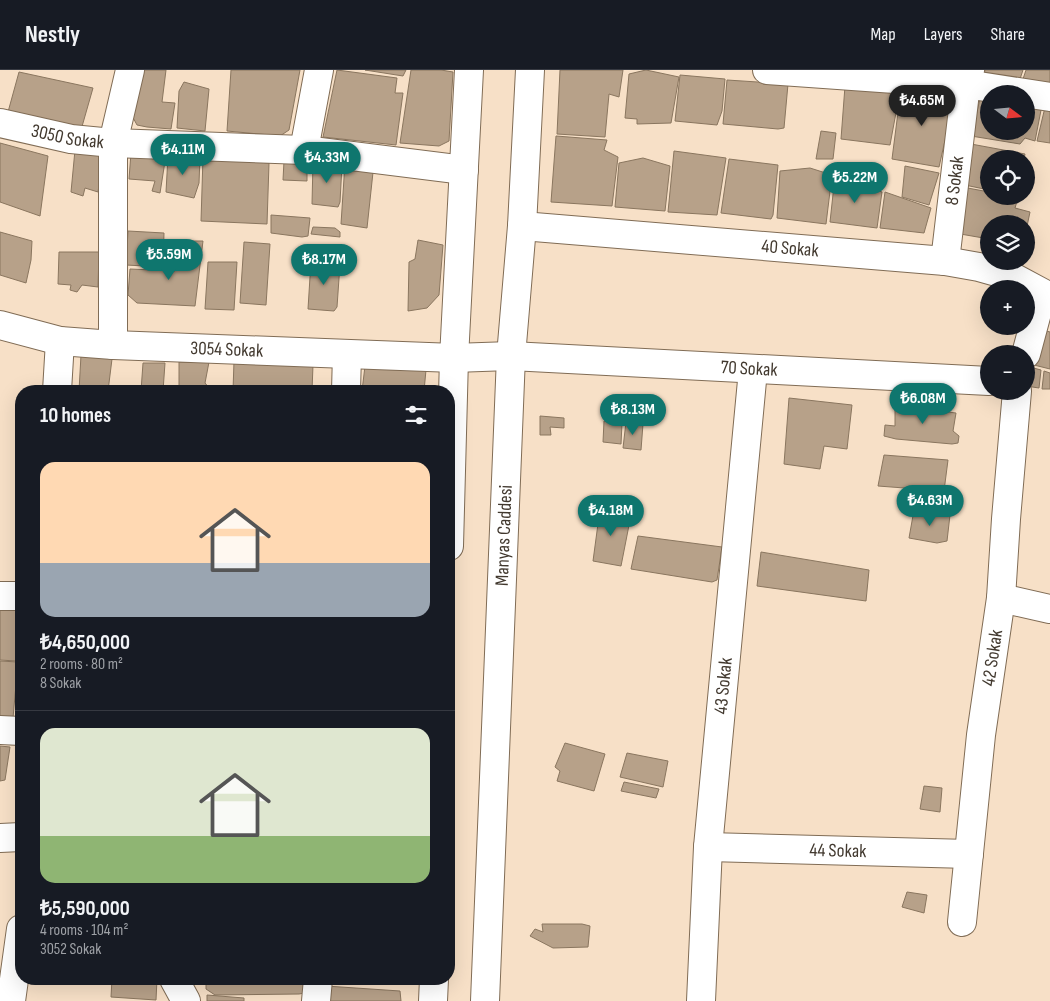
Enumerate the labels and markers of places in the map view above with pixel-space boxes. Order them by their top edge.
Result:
pin: ₺4.65M [881,85,963,127]
pin: ₺4.11M [142,134,224,176]
pin: ₺4.33M [286,142,368,184]
pin: ₺5.22M [814,162,896,204]
pin: ₺5.59M [128,238,210,281]
pin: ₺8.17M [283,244,365,286]
pin: ₺6.08M [882,382,964,425]
pin: ₺8.13M [592,394,674,436]
pin: ₺4.63M [889,484,971,527]
pin: ₺4.18M [570,494,652,537]

